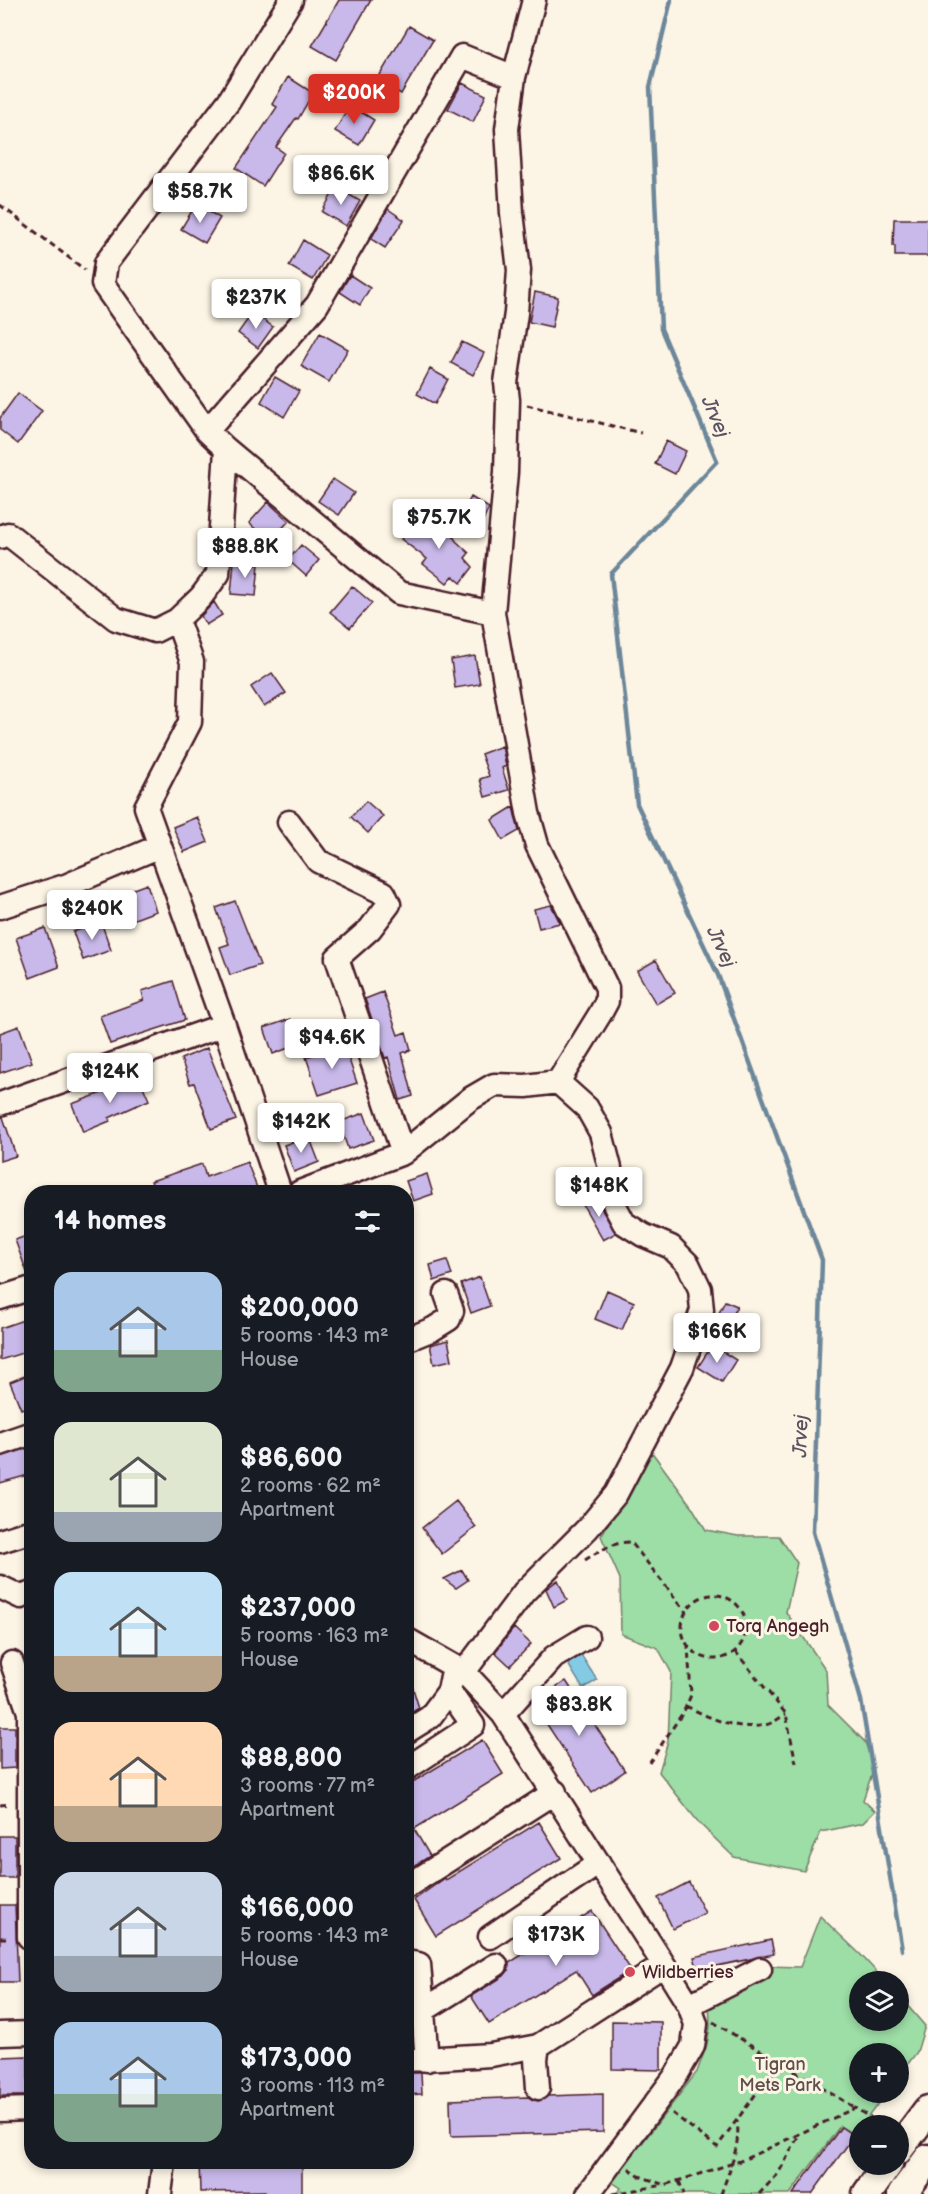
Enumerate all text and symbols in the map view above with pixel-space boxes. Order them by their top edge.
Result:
pin: $200K [312,74,396,125]
text: $200K [322,81,386,105]
pin: $86.6K [292,155,390,206]
text: $86.6K [307,162,375,186]
pin: $58.7K [151,173,249,224]
text: $58.7K [167,180,233,204]
pin: $237K [214,279,298,330]
text: $237K [226,286,286,310]
water label: Jrvej [695,392,734,442]
pin: $75.7K [390,499,488,550]
text: $75.7K [407,506,471,530]
pin: $88.8K [196,528,294,579]
text: $88.8K [211,535,279,559]
pin: $240K [50,890,134,941]
text: $240K [61,897,123,921]
water label: Jrvej [701,922,741,972]
pin: $94.6K [283,1019,381,1070]
text: $94.6K [299,1026,365,1050]
pin: $124K [68,1053,152,1104]
text: $124K [81,1060,139,1084]
pin: $142K [259,1103,343,1154]
text: $142K [272,1110,330,1134]
pin: $148K [557,1167,641,1218]
text: $148K [570,1174,629,1198]
icon: filters [351,1205,384,1238]
text: 14 homes [54,1206,166,1237]
text: $200,000 [240,1293,359,1324]
icon: home [102,1296,174,1368]
pin: $166K [675,1313,759,1364]
text: $166K [687,1320,747,1344]
text: 5 rooms · 143 m² [240,1324,389,1348]
text: House [240,1348,299,1372]
water label: Jrvej [788,1414,814,1459]
text: $86,600 [240,1443,342,1474]
icon: home [102,1446,174,1518]
text: 2 rooms · 62 m² [240,1474,381,1498]
text: Apartment [240,1498,335,1522]
text: $237,000 [240,1593,356,1624]
icon: home [102,1596,174,1668]
place label: Torq Angegh [726,1616,829,1637]
marker: Torq Angegh [707,1619,721,1633]
text: 5 rooms · 163 m² [240,1624,389,1648]
text: House [240,1648,299,1672]
pin: $83.8K [530,1686,628,1737]
text: $83.8K [546,1693,612,1717]
text: $88,800 [240,1743,342,1774]
icon: home [102,1746,174,1818]
text: 3 rooms · 77 m² [240,1774,375,1798]
text: Apartment [240,1798,335,1822]
text: $166,000 [240,1893,354,1924]
icon: home [102,1896,174,1968]
pin: $173K [514,1916,598,1967]
text: $173K [527,1923,585,1947]
text: 5 rooms · 143 m² [240,1924,389,1948]
text: House [240,1948,299,1972]
place label: Wildberries [642,1962,734,1983]
marker: Wildberries [623,1965,637,1979]
map controls [849,1971,909,2175]
button: layers [849,1971,909,2031]
text: $173,000 [240,2043,352,2074]
button: + [849,2043,909,2103]
icon: home [102,2046,174,2118]
park label: Tigran Mets Park [739,2054,821,2096]
text: 3 rooms · 113 m² [240,2074,385,2098]
text: Apartment [240,2098,335,2122]
button: − [849,2115,909,2175]

